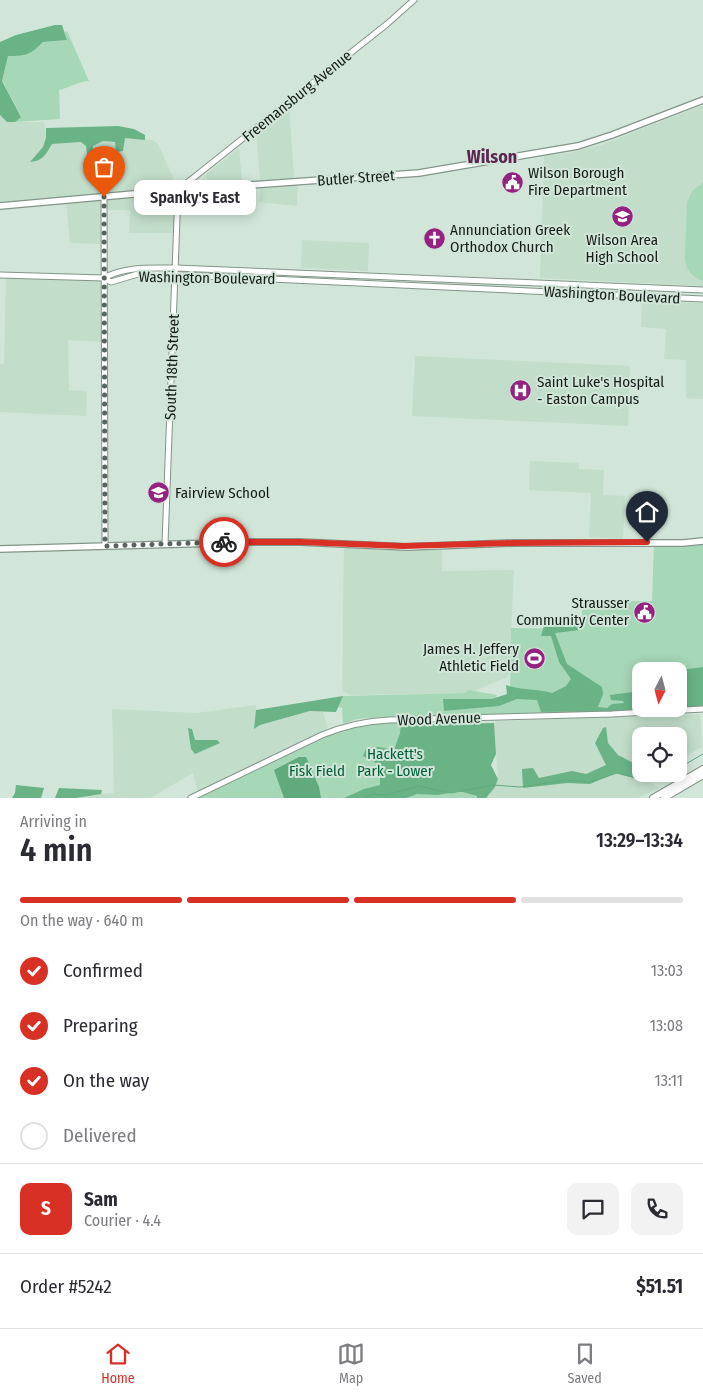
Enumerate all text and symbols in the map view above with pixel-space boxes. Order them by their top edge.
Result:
street label: Freemansburg Avenue [239,46,355,146]
pin [83,146,125,197]
district label: Wilson [467,146,517,168]
icon: bag [90,153,118,181]
place label: Wilson Borough Fire Department [528,164,627,199]
street label: Butler Street [317,166,395,190]
public building icon: Wilson Borough Fire Department [500,170,524,194]
callout: Spanky's East [134,180,256,214]
text: Spanky's East [150,188,240,207]
school or university icon: Wilson Area High School [610,205,634,229]
place label: Annunciation Greek Orthodox Church [450,221,570,256]
church icon: Annunciation Greek Orthodox Church [422,227,446,251]
place label: Wilson Area High School [586,231,658,266]
street label: Washington Boulevard [138,268,276,288]
street label: Washington Boulevard [543,282,681,308]
street label: South 18th Street [161,314,183,420]
place label: Saint Luke's Hospital - Easton Campus [537,373,664,408]
hospital icon: Saint Luke's Hospital - Easton Campus [509,379,533,403]
school or university icon: Fairview School [147,481,171,505]
place label: Fairview School [175,484,270,502]
pin [626,491,668,542]
icon: home [633,498,661,526]
courier [199,517,249,567]
icon: bike [210,528,238,556]
place label: Strausser Community Center [516,594,630,629]
public building icon: Strausser Community Center [633,600,657,624]
place label: James H. Jeffery Athletic Field [423,640,519,675]
sports icon: James H. Jeffery Athletic Field [523,646,547,670]
north arrow [632,662,688,718]
map controls [632,662,687,782]
street label: Wood Avenue [397,709,481,729]
button: locate [632,727,687,782]
park label: Hackett's Park - Lower [357,745,434,780]
park label: Fisk Field [289,762,345,780]
text: Arriving in [20,812,87,831]
text: 13:29–13:34 [596,829,683,852]
text: 4 min [20,831,93,869]
text: On the way · 640 m [20,911,144,930]
icon: check [20,957,48,985]
text: Confirmed [63,959,143,982]
text: 13:03 [651,961,683,980]
icon: check [20,1012,48,1040]
text: Preparing [63,1014,138,1037]
text: 13:08 [650,1016,683,1035]
icon: check [20,1067,48,1095]
text: On the way [63,1069,149,1092]
text: 13:11 [655,1071,683,1090]
text: Delivered [63,1124,137,1147]
button: chat [567,1183,619,1235]
button: phone [631,1183,683,1235]
text: Sam [84,1188,118,1211]
text: S [41,1197,51,1220]
text: Courier · 4.4 [84,1211,161,1230]
text: Order #5242 [20,1275,112,1298]
text: $51.51 [636,1275,683,1298]
tab: Home [101,1340,135,1387]
tab: Map [337,1340,365,1387]
tab: Saved [568,1340,602,1387]

